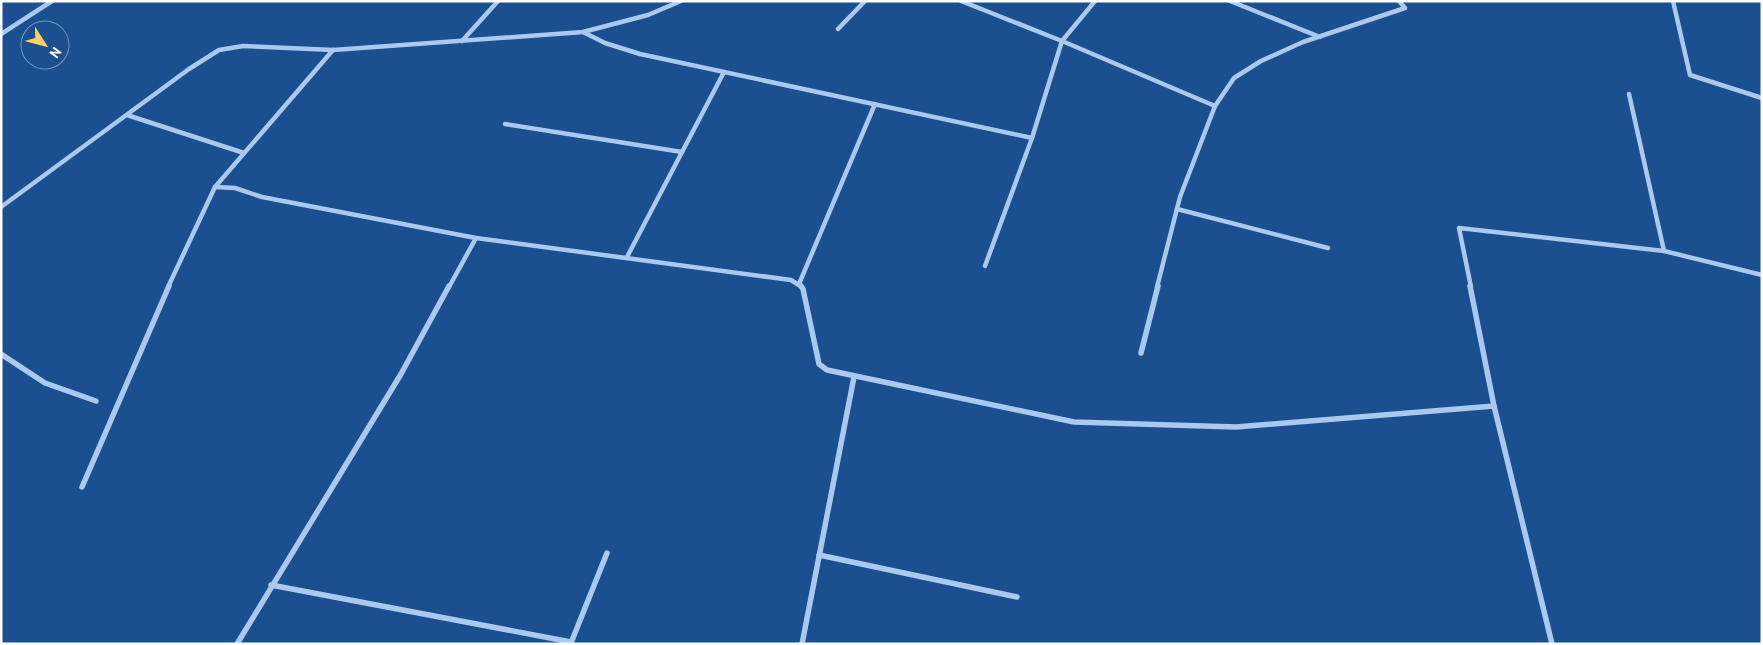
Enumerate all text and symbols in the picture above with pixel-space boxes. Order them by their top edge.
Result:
north arrow [20,20,70,70]
text: N [46,44,66,62]

